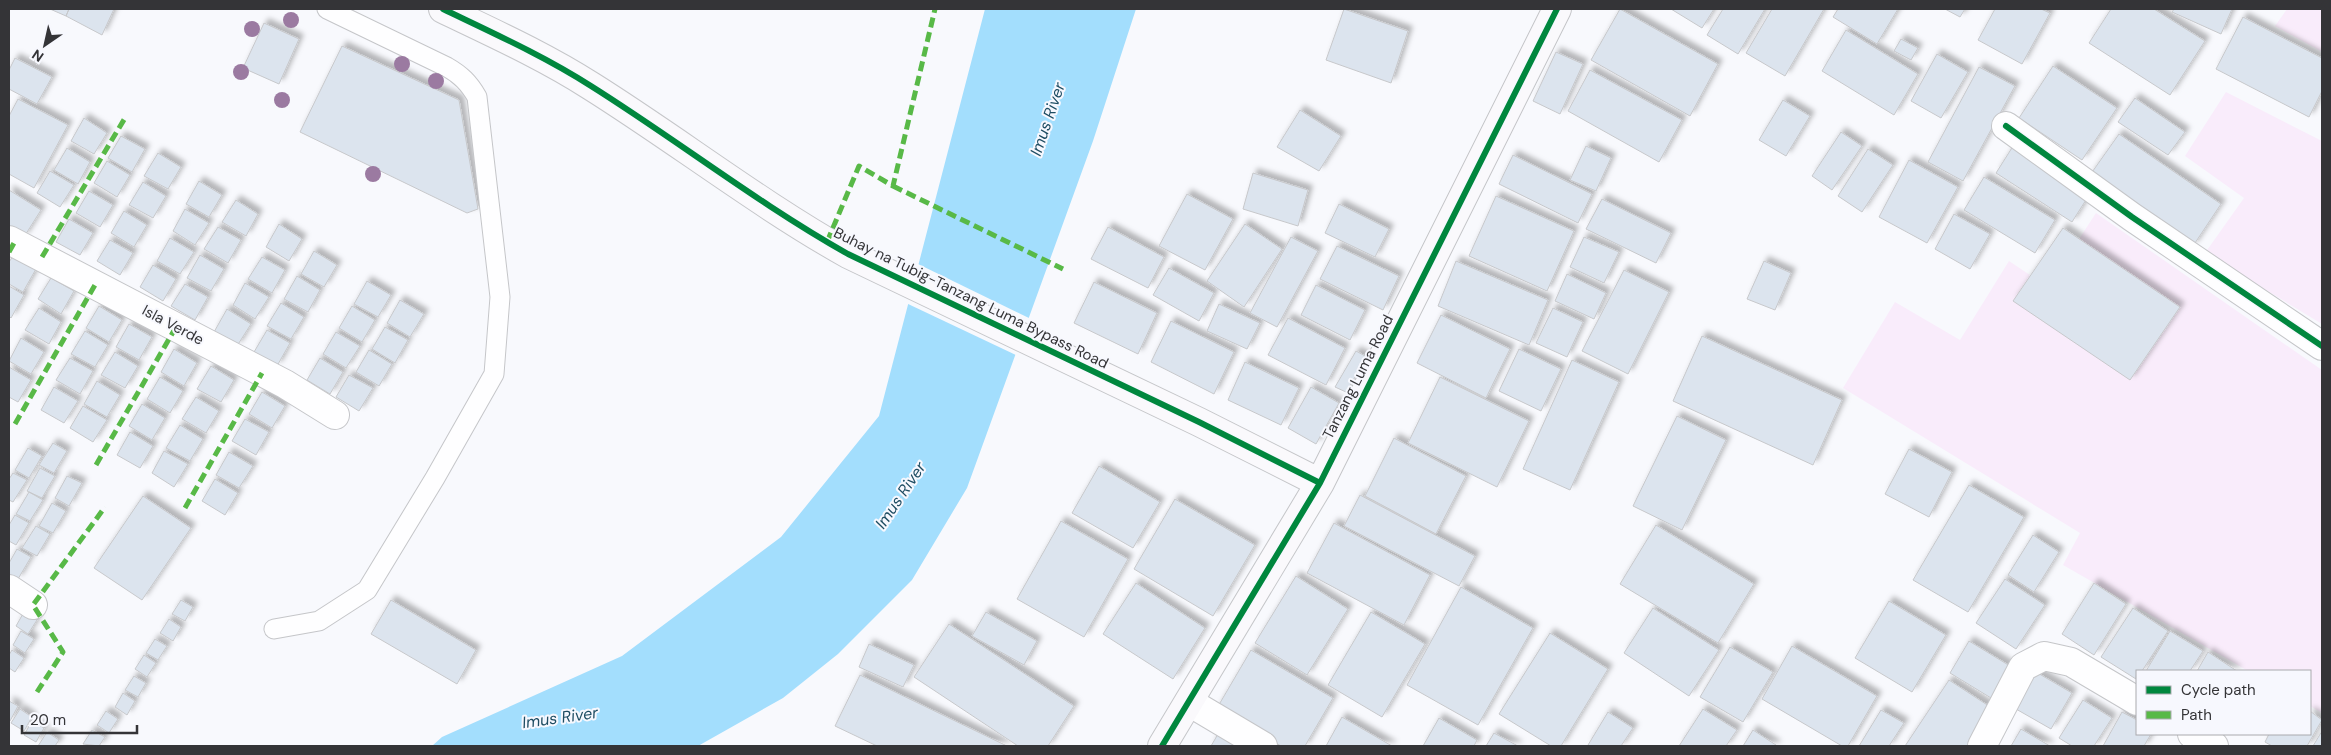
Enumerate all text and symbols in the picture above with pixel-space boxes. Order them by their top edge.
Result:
north arrow [20,20,70,70]
text: N [28,45,47,66]
water label: Imus River [1025,79,1070,159]
street label: Buhay na Tubig-Tanzang Luma Bypass Road [830,223,1112,373]
street label: Isla Verde [139,300,207,350]
street label: Tanzang Luma Road [1318,311,1398,443]
water label: Imus River [870,457,931,533]
legend [2136,670,2311,735]
text: Cycle path [2181,680,2256,700]
scale bar [22,702,138,734]
water label: Imus River [521,702,600,733]
text: Path [2181,705,2212,725]
text: 20 m [30,710,66,730]

